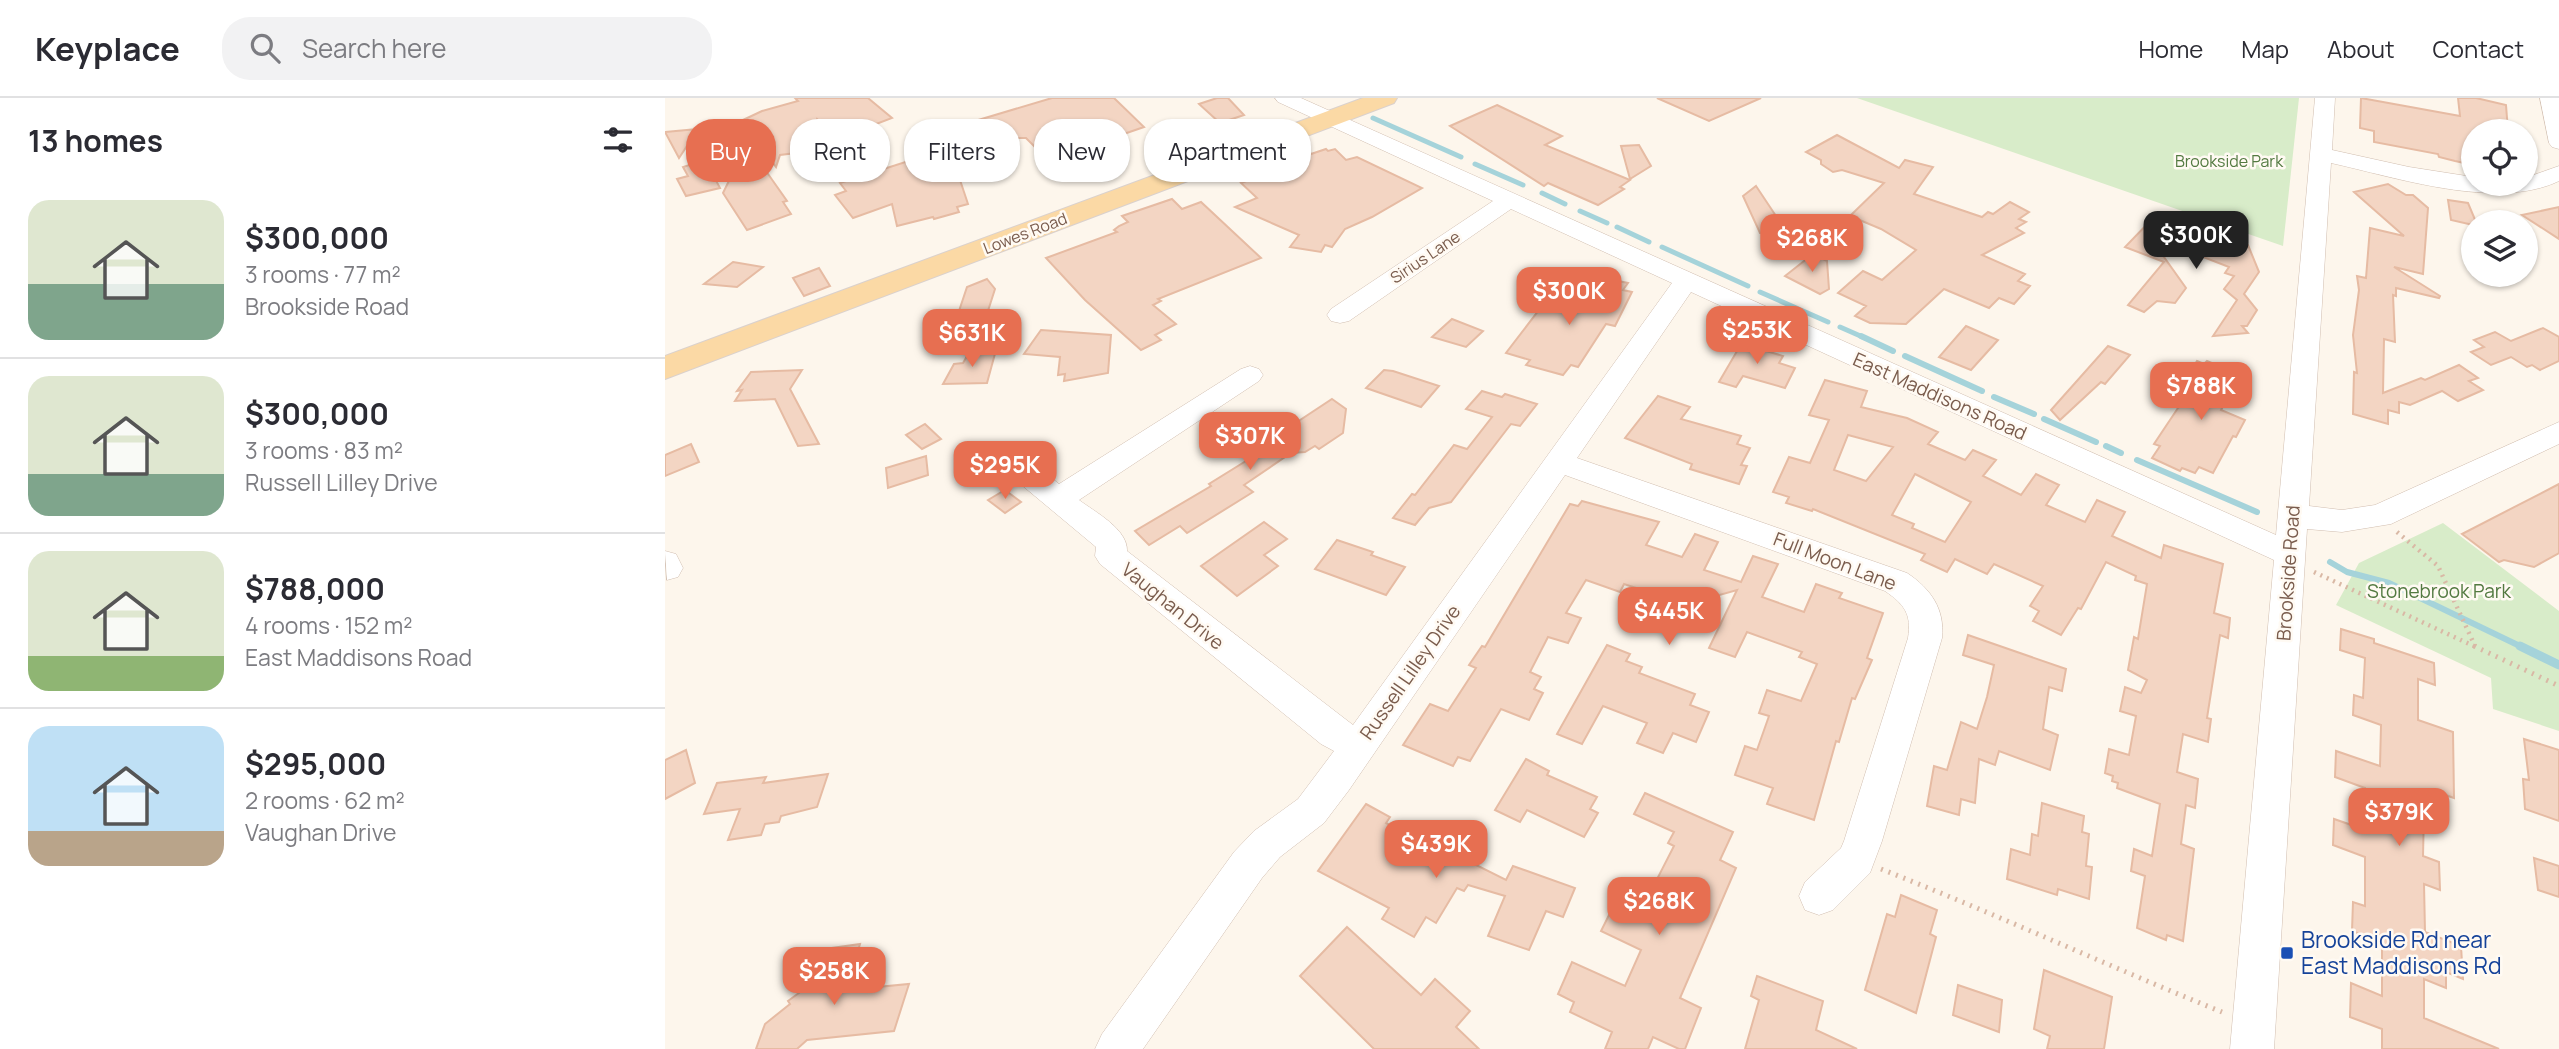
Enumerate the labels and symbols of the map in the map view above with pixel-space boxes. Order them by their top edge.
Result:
park label: Brookside Park [2175,150,2284,172]
street label: Lowes Road [980,207,1070,259]
pin: $300K [2147,212,2245,271]
pin: $268K [1763,214,1861,274]
street label: Sirius Lane [1386,225,1464,289]
pin: $300K [1520,268,1618,327]
pin: $253K [1708,306,1806,366]
pin: $631K [923,310,1021,369]
street label: East Maddisons Road [1849,346,2031,446]
pin: $788K [2152,362,2250,422]
pin: $307K [1201,412,1299,472]
pin: $295K [956,442,1054,501]
street label: Brookside Road [2270,504,2306,642]
street label: Full Moon Lane [1770,526,1900,596]
street label: Vaughan Drive [1116,557,1230,655]
park label: Stonebrook Park [2367,578,2512,604]
pin: $445K [1620,588,1718,647]
street label: Russell Lilley Drive [1354,599,1466,745]
pin: $379K [2350,788,2448,848]
pin: $439K [1387,820,1485,880]
pin: $268K [1610,878,1708,937]
place label: Brookside Rd near East Maddisons Rd [2301,923,2502,981]
marker: Brookside Rd near East Maddisons Rd [2279,945,2295,961]
pin: $258K [785,948,883,1007]

